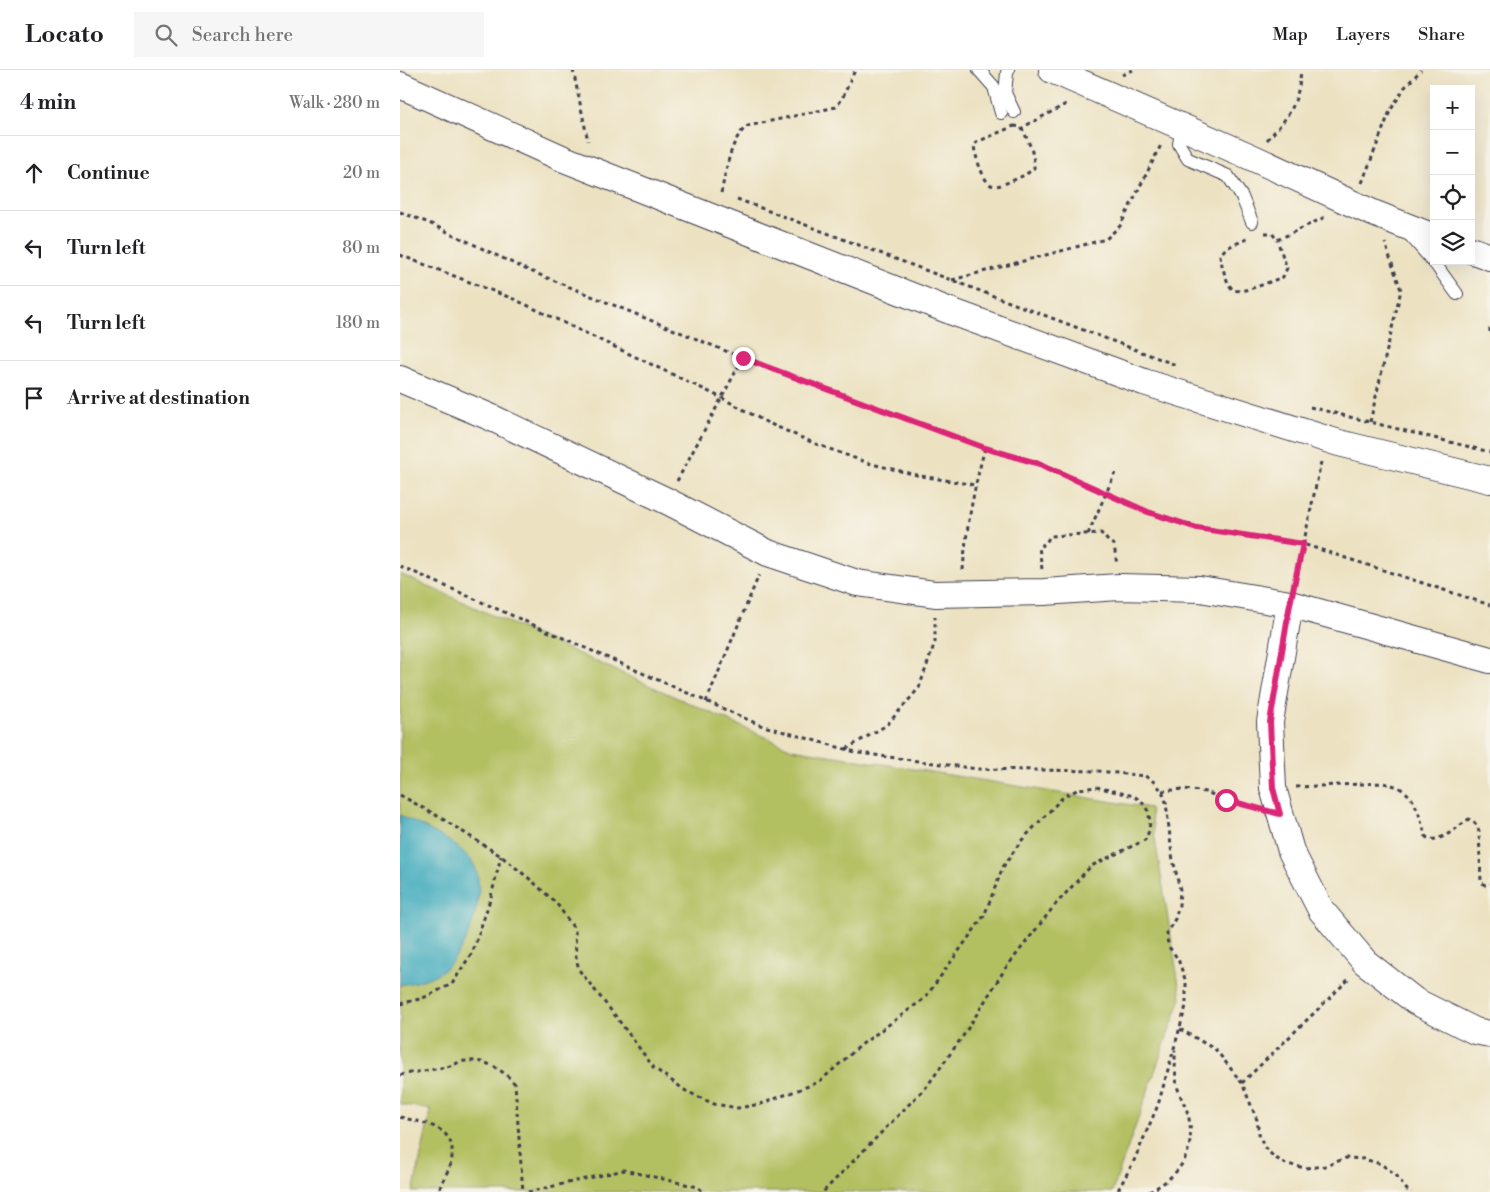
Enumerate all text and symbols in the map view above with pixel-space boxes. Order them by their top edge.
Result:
search box [134,12,484,57]
text: Locato [25,20,104,50]
icon: search [152,21,180,49]
text: Search here [192,23,293,47]
text: Map [1273,23,1308,46]
text: Layers [1336,23,1390,46]
text: Share [1418,23,1465,46]
map controls [1430,85,1475,265]
button: + [1430,85,1475,130]
text: 4 min [20,90,76,116]
text: Walk · 280 m [289,93,380,113]
button: − [1430,130,1475,175]
icon: ahead [20,159,48,187]
text: Continue [67,161,150,185]
text: 20 m [343,163,380,183]
button: locate [1430,175,1475,220]
button: layers [1430,220,1475,265]
icon: left [20,234,48,262]
text: Turn left [67,236,146,260]
text: 80 m [342,238,380,258]
icon: left [20,309,48,337]
text: Turn left [67,311,146,335]
text: 180 m [336,313,380,333]
route end [732,347,755,370]
icon: arrive [20,384,48,412]
text: Arrive at destination [67,386,250,410]
route start [1215,789,1238,812]

